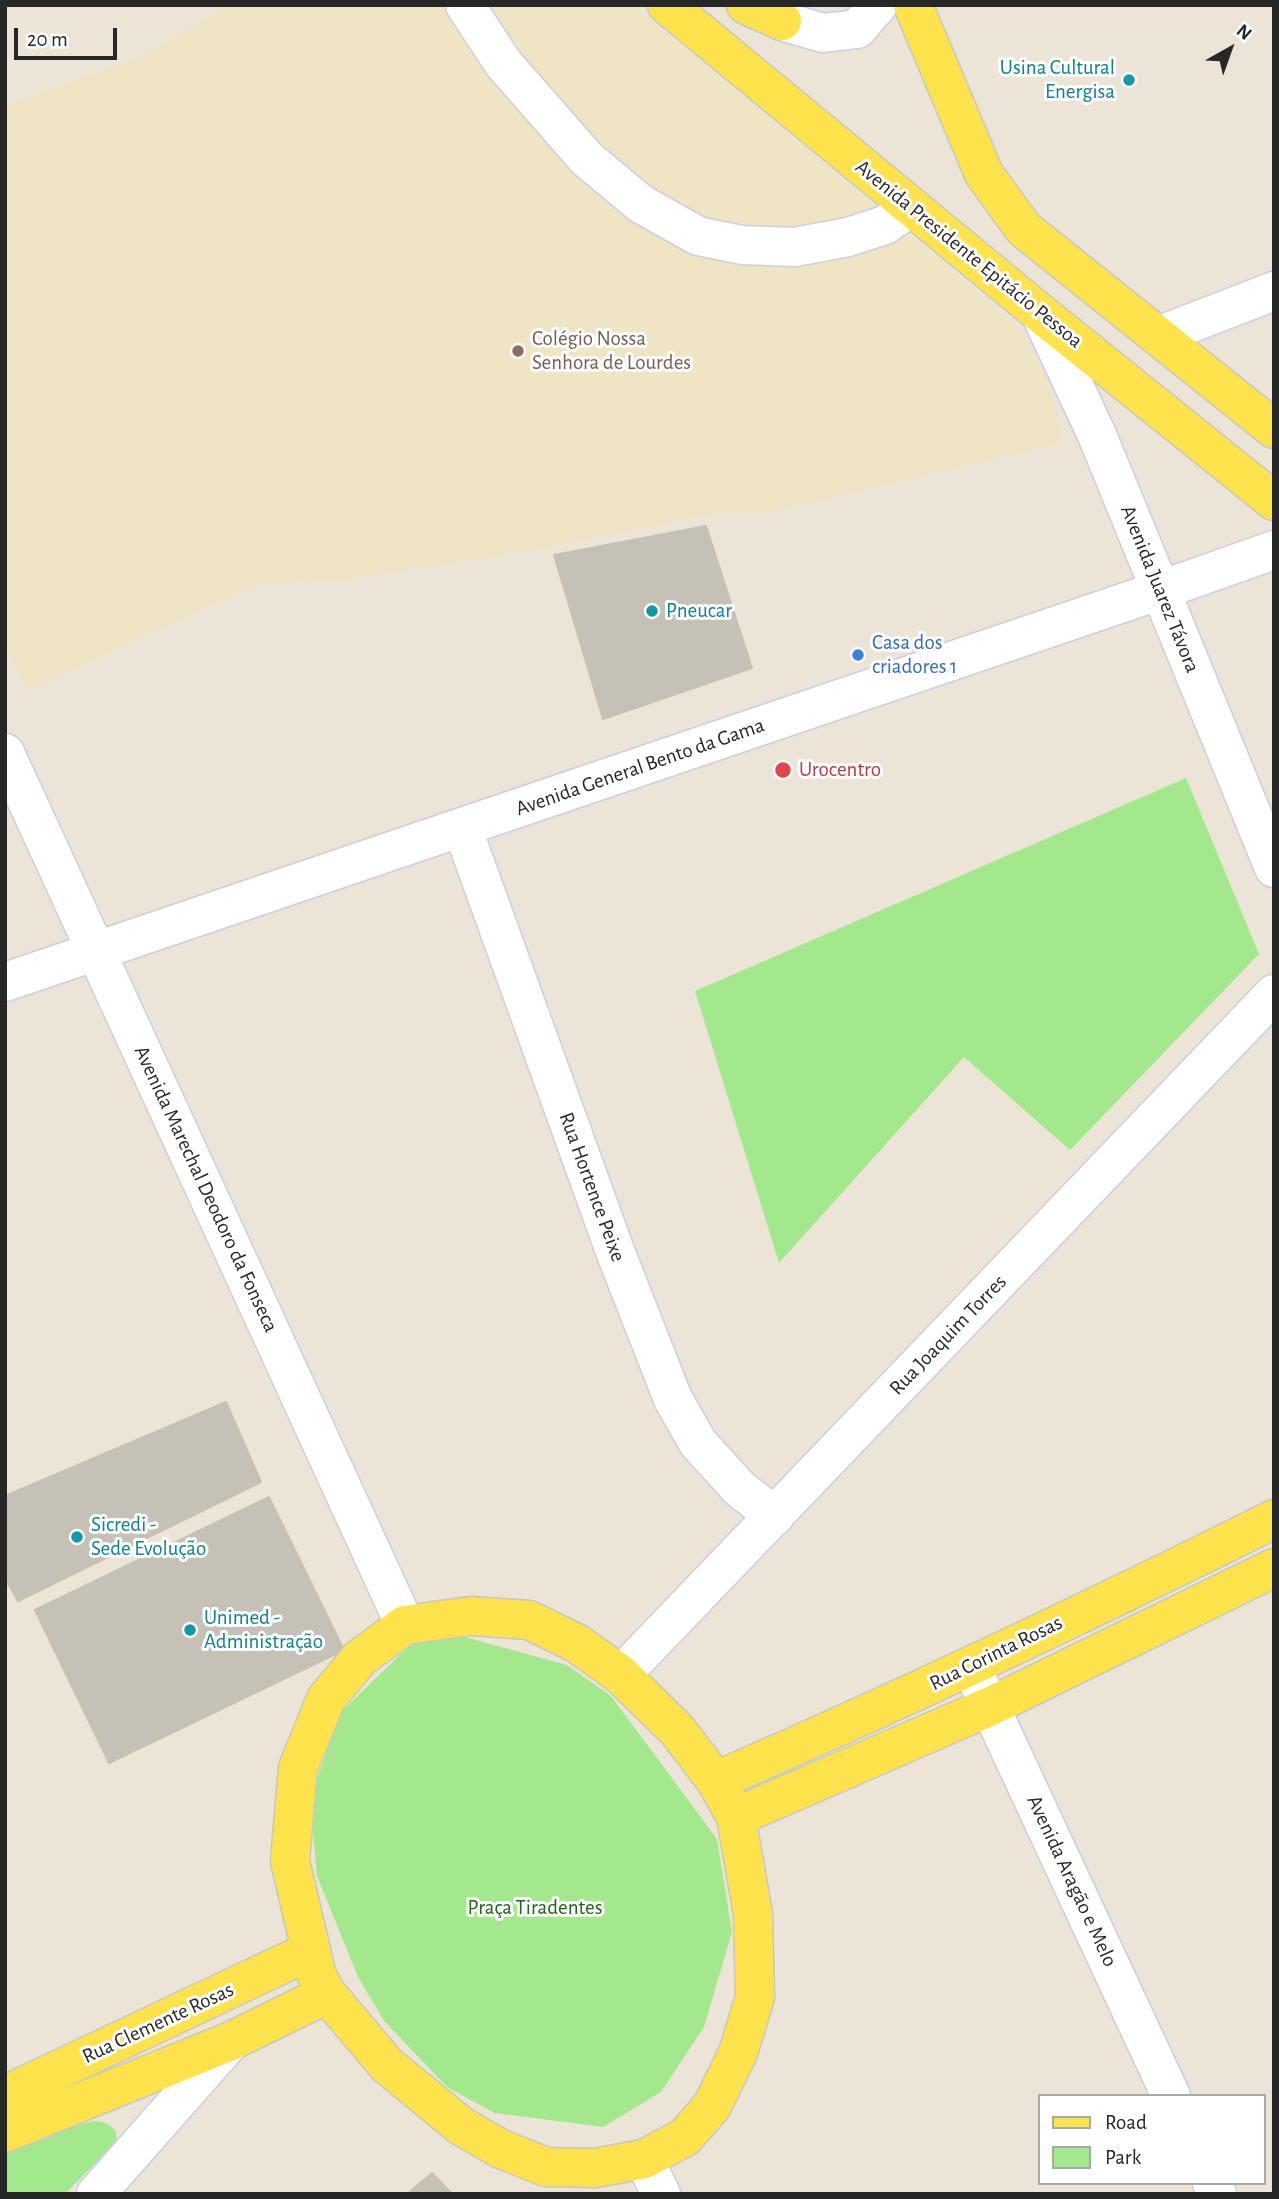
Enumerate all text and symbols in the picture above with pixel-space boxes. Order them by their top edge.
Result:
scale bar [18,14,121,58]
north arrow [1195,14,1265,84]
text: N [1233,21,1255,44]
text: 20 m [27,29,68,50]
place label: Usina Cultural Energisa [1000,55,1115,105]
marker: Usina Cultural Energisa [1121,72,1137,88]
street label: Avenida Presidente Epitácio Pessoa [850,154,1088,354]
place label: Colégio Nossa Senhora de Lourdes [532,326,691,376]
marker: Colégio Nossa Senhora de Lourdes [510,343,526,359]
street label: Avenida Juarez Távora [1115,502,1205,676]
place label: Pneucar [666,598,732,624]
marker: Pneucar [644,603,660,619]
place label: Casa dos criadores 1 [872,630,957,680]
marker: Casa dos criadores 1 [850,647,866,663]
street label: Avenida General Bento da Gama [512,713,768,821]
place label: Urocentro [799,757,881,783]
marker: Urocentro [773,760,793,780]
street label: Avenida Marechal Deodoro da Fonseca [128,1042,284,1336]
street label: Rua Hortence Peixe [553,1109,631,1265]
street label: Rua Joaquim Torres [884,1269,1012,1401]
place label: Sicredi - Sede Evolução [91,1512,206,1562]
marker: Sicredi - Sede Evolução [69,1529,85,1545]
place label: Unimed - Administração [204,1605,323,1655]
street label: Rua Corinta Rosas [925,1610,1067,1696]
marker: Unimed - Administração [182,1622,198,1638]
street label: Avenida Aragão e Melo [1021,1791,1123,1971]
park label: Praça Tiradentes [468,1895,602,1921]
street label: Rua Clemente Rosas [78,1977,238,2069]
legend [1038,2094,1265,2185]
text: Road [1105,2112,1147,2133]
text: Park [1105,2147,1141,2168]

